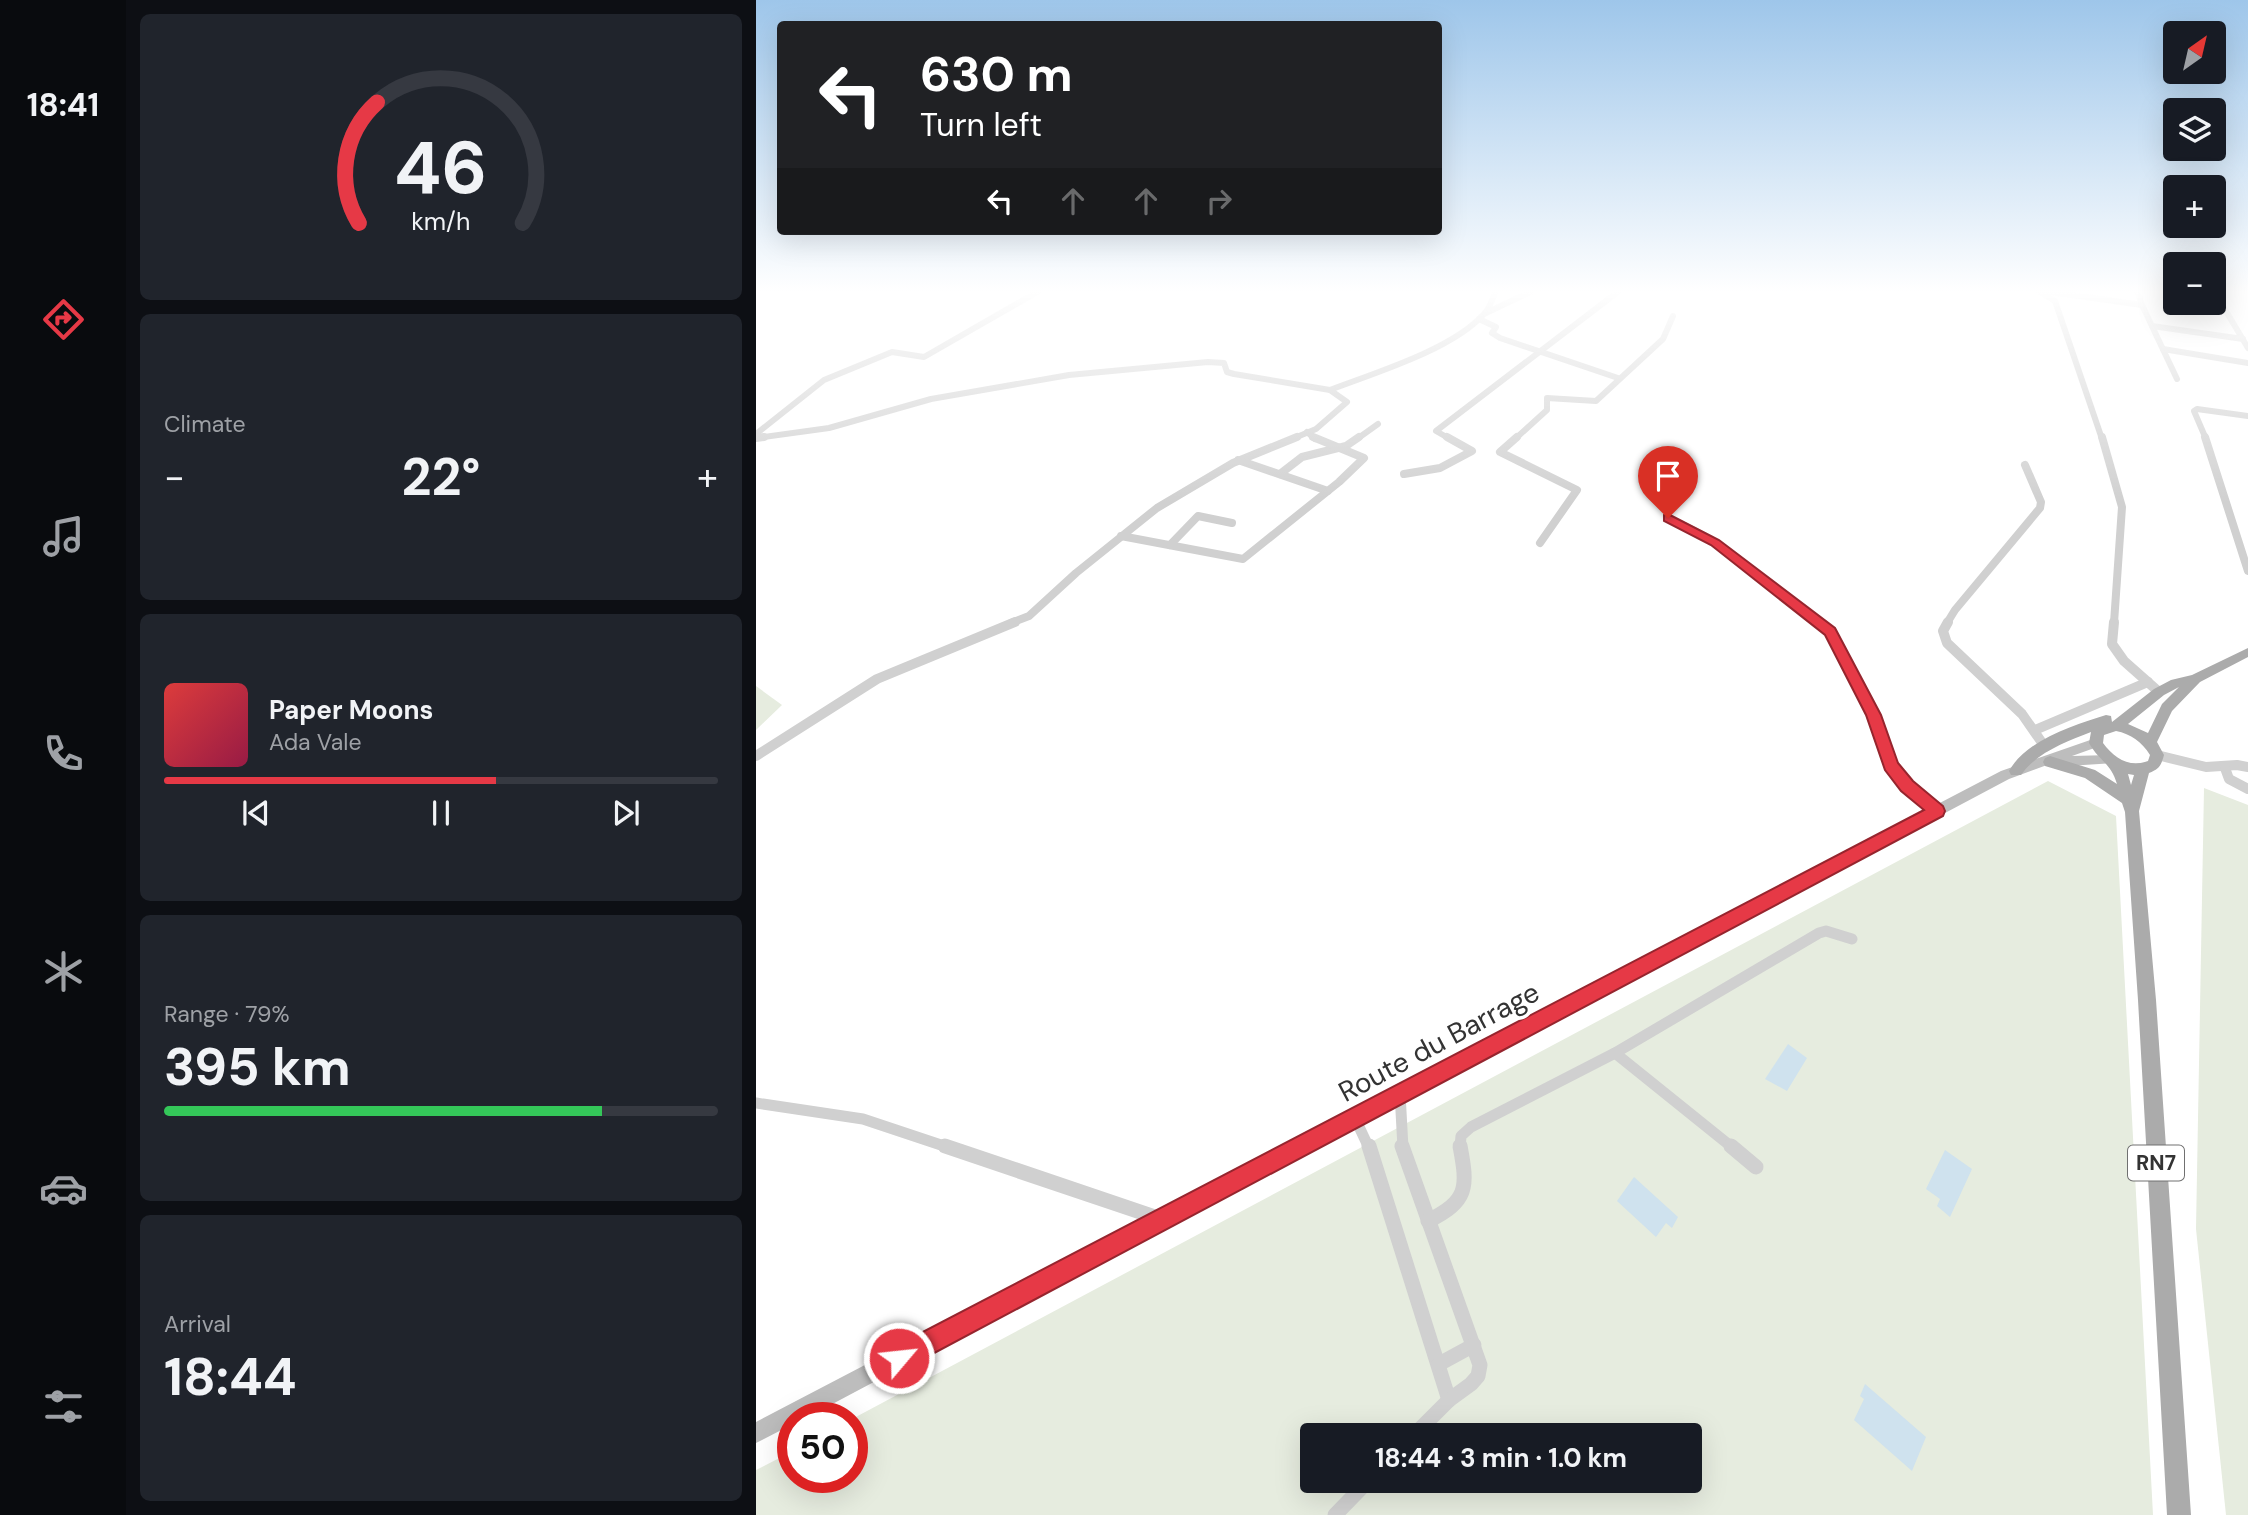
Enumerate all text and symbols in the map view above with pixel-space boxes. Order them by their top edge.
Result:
north arrow [2163,21,2226,84]
map controls [2163,21,2226,315]
text: 630 m [920,42,1073,106]
icon: left [805,49,896,140]
text: 18:41 [27,84,99,126]
button: layers [2163,98,2226,161]
text: Turn left [920,104,1042,146]
text: 46 [394,121,488,216]
button: + [2163,175,2226,238]
icon: left [981,182,1019,220]
icon: ahead [1054,182,1092,220]
icon: ahead [1127,182,1165,220]
icon: right [1200,182,1238,220]
text: km/h [411,205,471,238]
button: − [2163,252,2226,315]
icon: directions [39,295,88,344]
text: Climate [164,409,246,439]
text: 22° [402,443,480,511]
pin [1638,446,1698,518]
text: − [164,452,185,502]
text: + [697,452,718,502]
icon: arrive [1649,457,1687,495]
icon: music [39,512,88,561]
text: Paper Moons [269,693,433,727]
text: Ada Vale [269,727,362,757]
icon: phone [39,729,88,778]
icon: previous [237,794,275,832]
icon: pause [422,794,460,832]
icon: next [607,794,645,832]
icon: climate [39,947,88,996]
street label: Route du Barrage [1332,973,1546,1111]
text: Range · 79% [164,999,290,1029]
text: 395 km [164,1033,351,1101]
road number: RN7 [2128,1146,2184,1180]
icon: car [39,1164,88,1213]
text: Arrival [164,1309,231,1339]
position arrow [862,1321,936,1395]
text: 18:44 [164,1343,297,1411]
icon: filters [39,1382,88,1431]
speed limit sign: 50 [777,1402,868,1493]
text: 18:44 · 3 min · 1.0 km [1375,1441,1627,1475]

